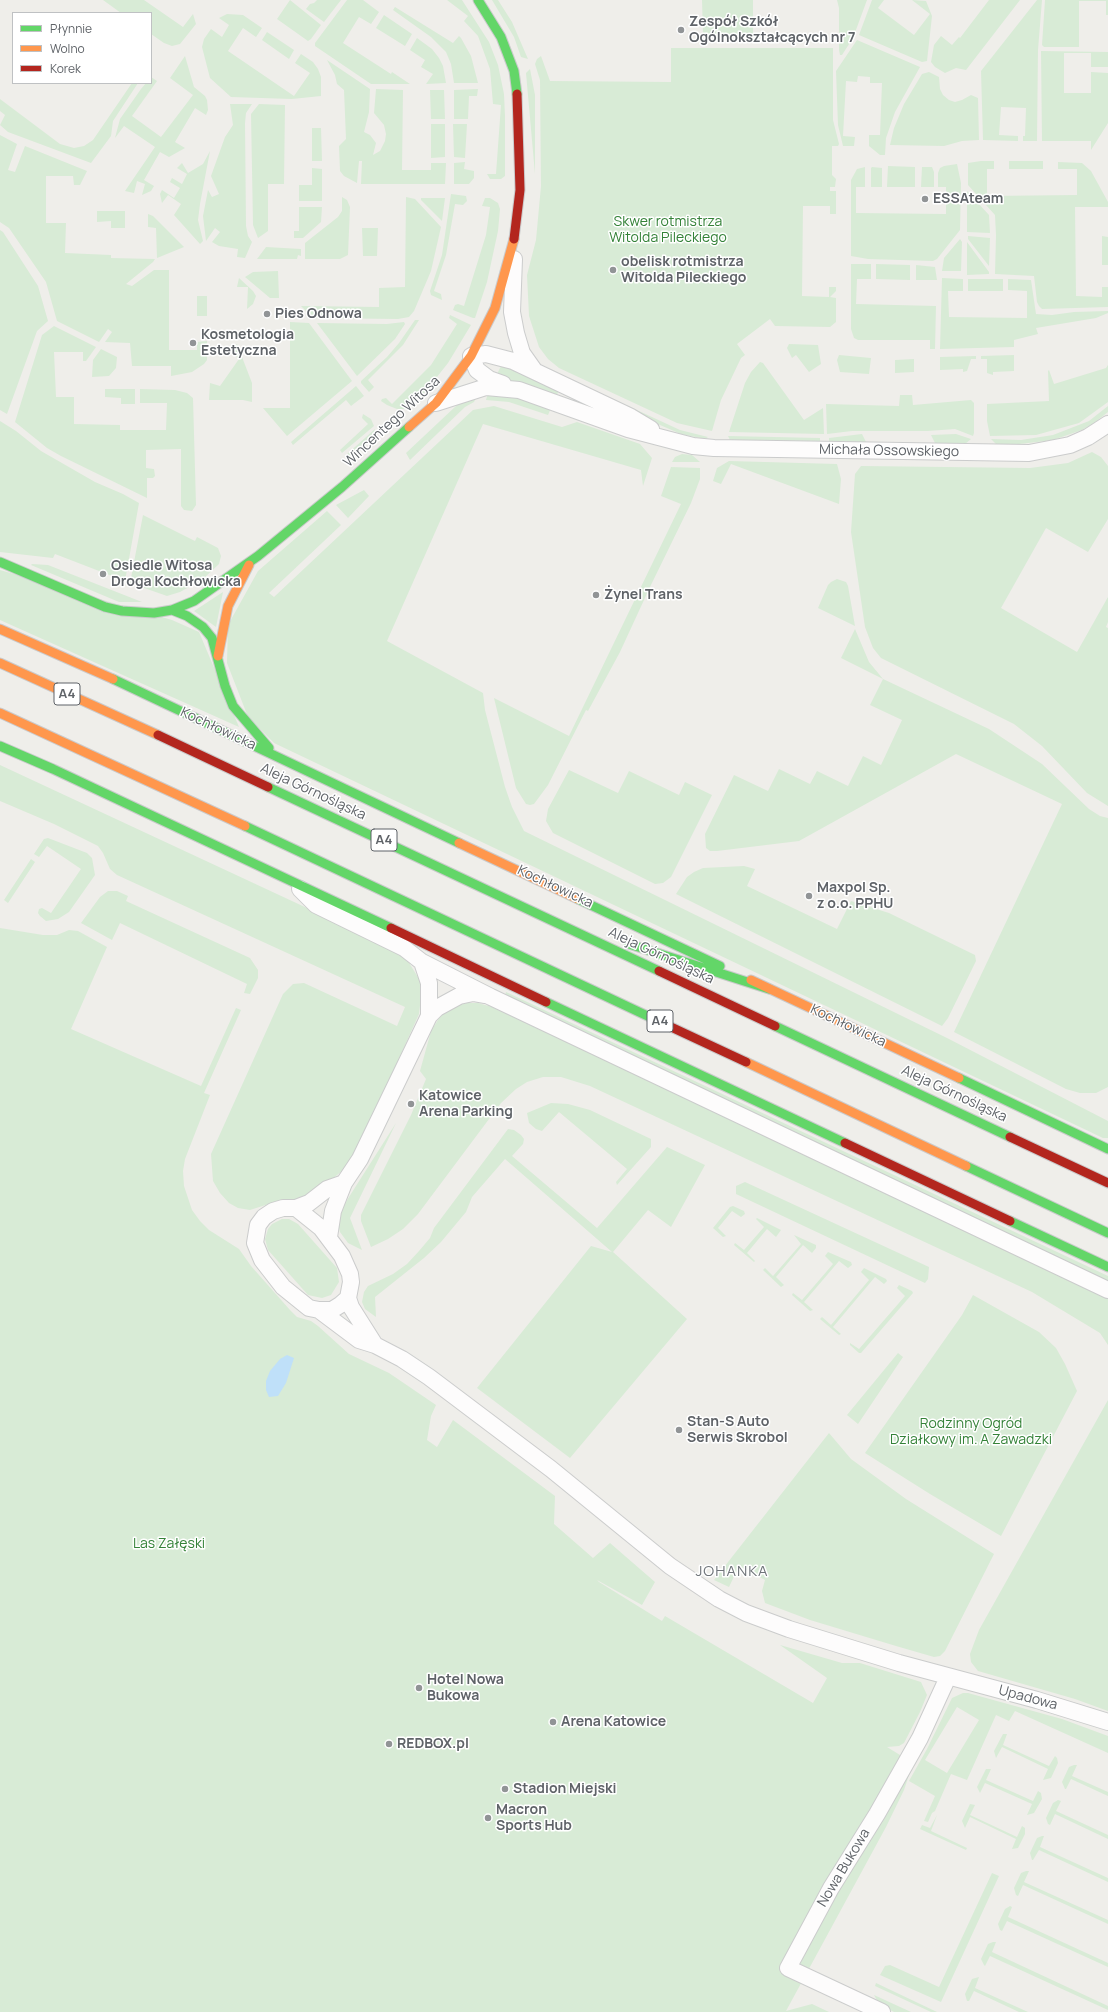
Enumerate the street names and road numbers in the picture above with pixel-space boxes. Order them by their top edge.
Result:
street label: Wincentego Witosa [340,373,444,471]
street label: Michała Ossowskiego [819,441,959,461]
road number: A4 [54,683,80,705]
street label: Kochłowicka [177,704,259,754]
street label: Aleja Górnośląska [258,760,368,824]
road number: A4 [371,829,397,851]
street label: Kochłowicka [514,862,596,912]
street label: Aleja Górnośląska [606,924,716,988]
street label: Kochłowicka [807,1001,889,1051]
road number: A4 [647,1010,673,1032]
street label: Aleja Górnośląska [899,1062,1009,1126]
street label: Upadowa [997,1682,1059,1714]
street label: Nowa Bukowa [814,1826,874,1910]

